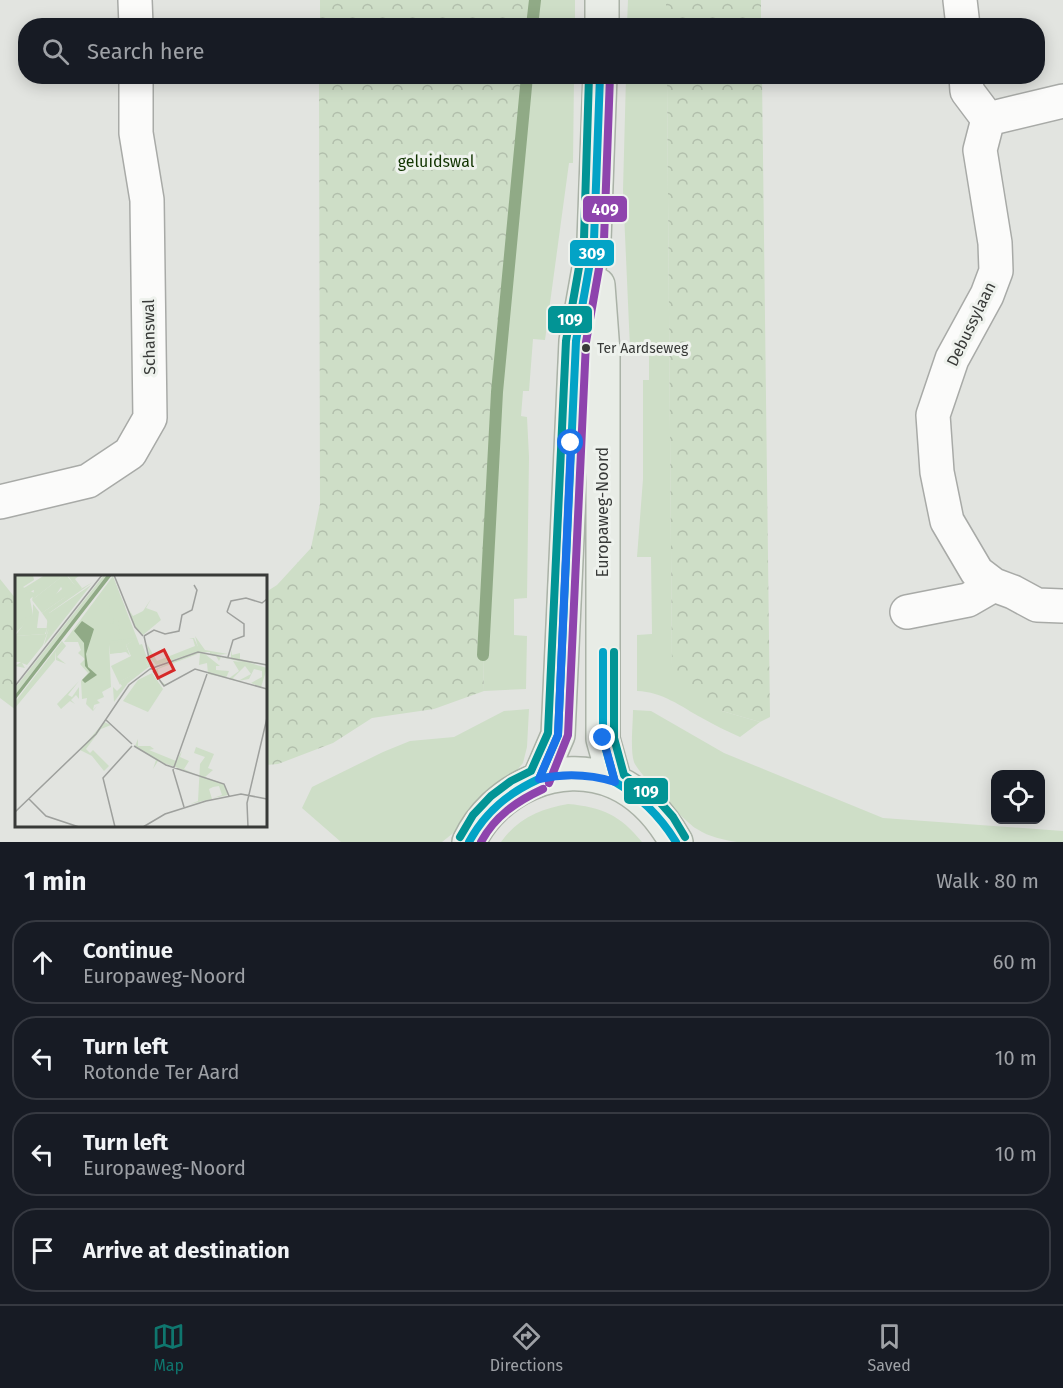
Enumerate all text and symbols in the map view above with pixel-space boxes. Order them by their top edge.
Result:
search box [18,18,1045,84]
icon: search [39,35,72,68]
text: Search here [87,38,205,65]
park label: geluidswal [398,152,475,171]
line badge: 409 [582,195,628,223]
text: 409 [591,200,619,219]
line badge: 309 [569,239,615,267]
text: 309 [578,244,605,263]
street label: Debussylaan [942,279,1000,369]
street label: Schanswal [139,299,159,375]
line badge: 109 [547,305,593,334]
text: 109 [557,310,583,329]
place label: Ter Aardseweg [597,340,689,357]
marker: Ter Aardseweg [580,342,592,354]
route start [557,429,583,455]
street label: Europaweg-Noord [593,447,612,577]
inset map [15,575,267,827]
route end [589,724,615,750]
map controls [991,770,1045,824]
button: locate [991,770,1045,824]
line badge: 109 [623,777,669,805]
text: 109 [633,782,659,801]
text: 1 min [24,866,87,897]
text: Walk · 80 m [936,869,1039,893]
text: Continue [83,937,173,964]
icon: ahead [26,946,59,979]
text: 60 m [993,950,1037,974]
text: Europaweg-Noord [83,964,246,988]
text: Turn left [83,1033,168,1060]
icon: left [26,1042,59,1075]
text: 10 m [995,1046,1037,1070]
text: Rotonde Ter Aard [83,1060,240,1084]
text: Turn left [83,1129,168,1156]
icon: left [26,1138,59,1171]
text: 10 m [995,1142,1037,1166]
text: Europaweg-Noord [83,1156,246,1180]
icon: arrive [26,1234,59,1267]
text: Arrive at destination [83,1237,290,1264]
tab: Map [152,1320,185,1375]
tab: Directions [490,1320,563,1375]
tab: Saved [867,1320,911,1375]

